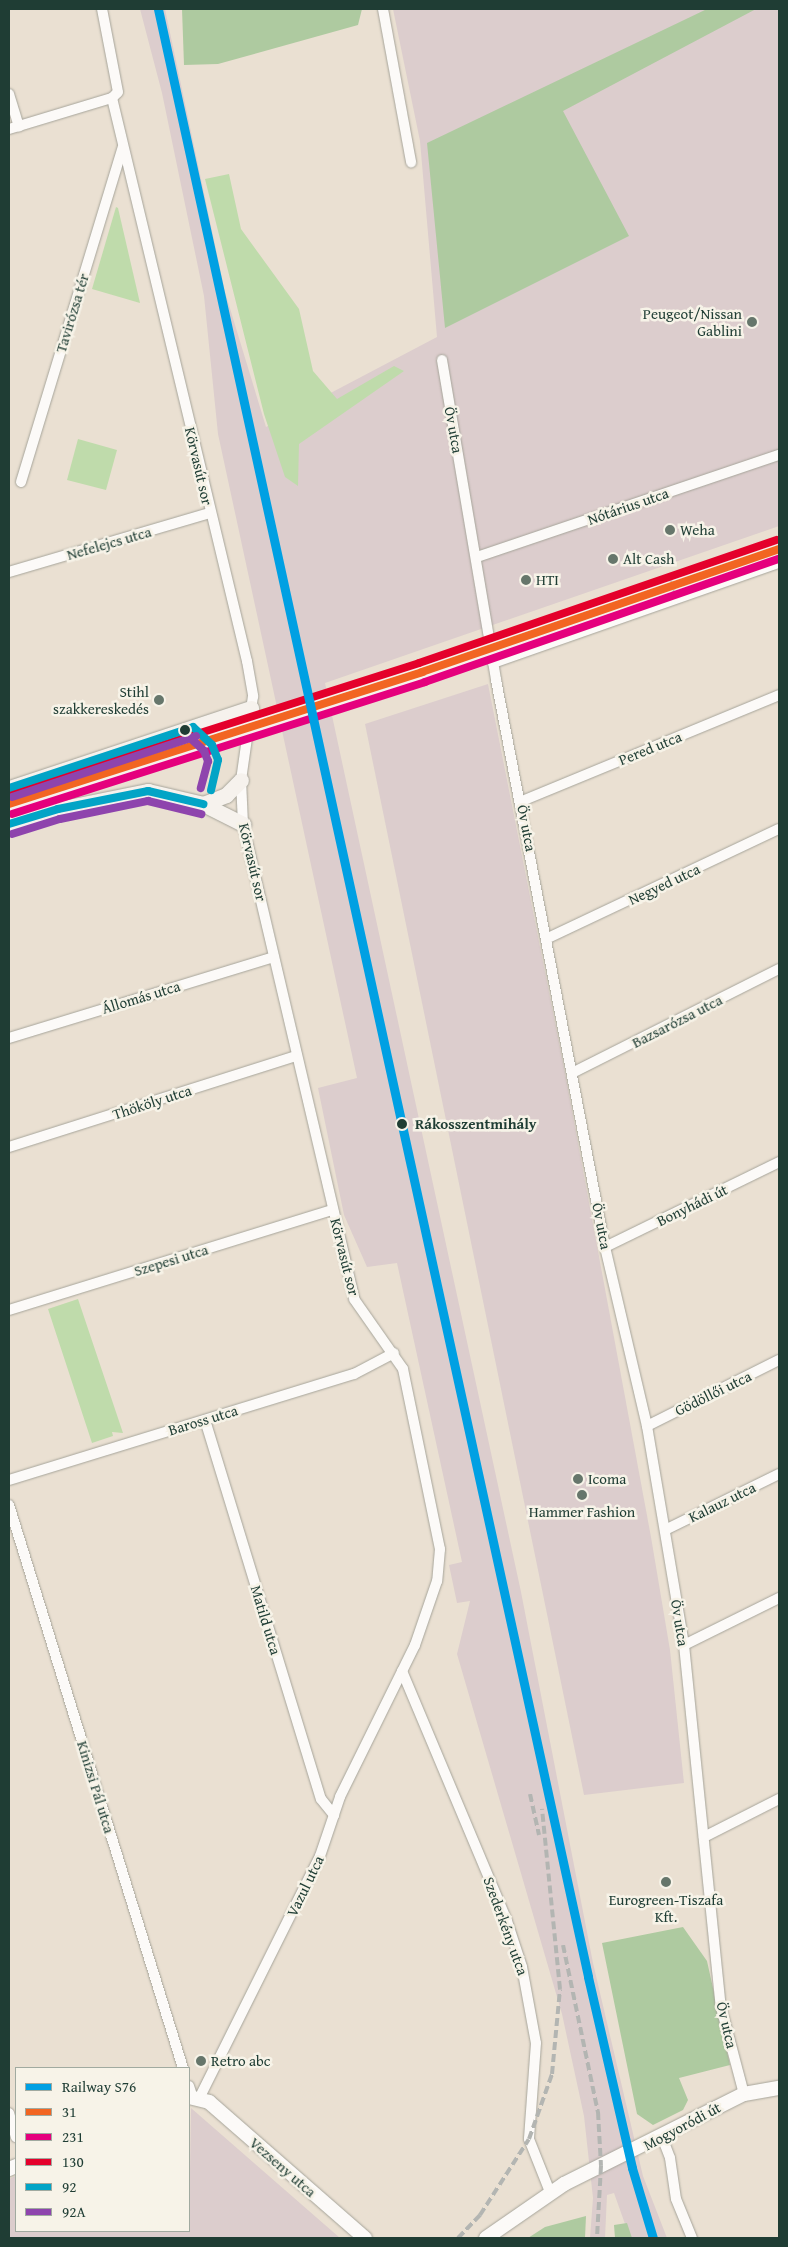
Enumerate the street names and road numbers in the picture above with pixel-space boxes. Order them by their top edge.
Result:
street label: Tavirózsa tér [51,271,93,355]
street label: Öv utca [441,405,467,455]
street label: Körvasút sor [181,425,217,507]
street label: Nótárius utca [585,484,671,528]
street label: Nefelejcs utca [65,522,153,564]
street label: Pered utca [616,727,684,769]
street label: Öv utca [514,803,540,853]
street label: Körvasút sor [235,821,271,903]
street label: Negyed utca [625,860,703,908]
street label: Állomás utca [100,977,182,1017]
street label: Bazsarózsa utca [629,990,725,1052]
street label: Thököly utca [110,1081,194,1123]
street label: Bonyhádi út [654,1180,730,1230]
street label: Öv utca [589,1201,615,1251]
street label: Körvasút sor [327,1216,363,1298]
street label: Szepesi utca [132,1240,210,1280]
street label: Gödöllői utca [672,1367,754,1419]
street label: Baross utca [166,1401,240,1439]
street label: Kalauz utca [686,1478,758,1526]
street label: Matild utca [247,1583,285,1657]
street label: Öv utca [667,1598,693,1648]
street label: Kinizsi Pál utca [73,1739,119,1835]
street label: Vazul utca [283,1853,327,1919]
street label: Szederkény utca [480,1874,532,1978]
street label: Öv utca [713,2000,741,2050]
street label: Mogyoródi út [640,2098,724,2154]
street label: Vezseny utca [246,2133,320,2201]

